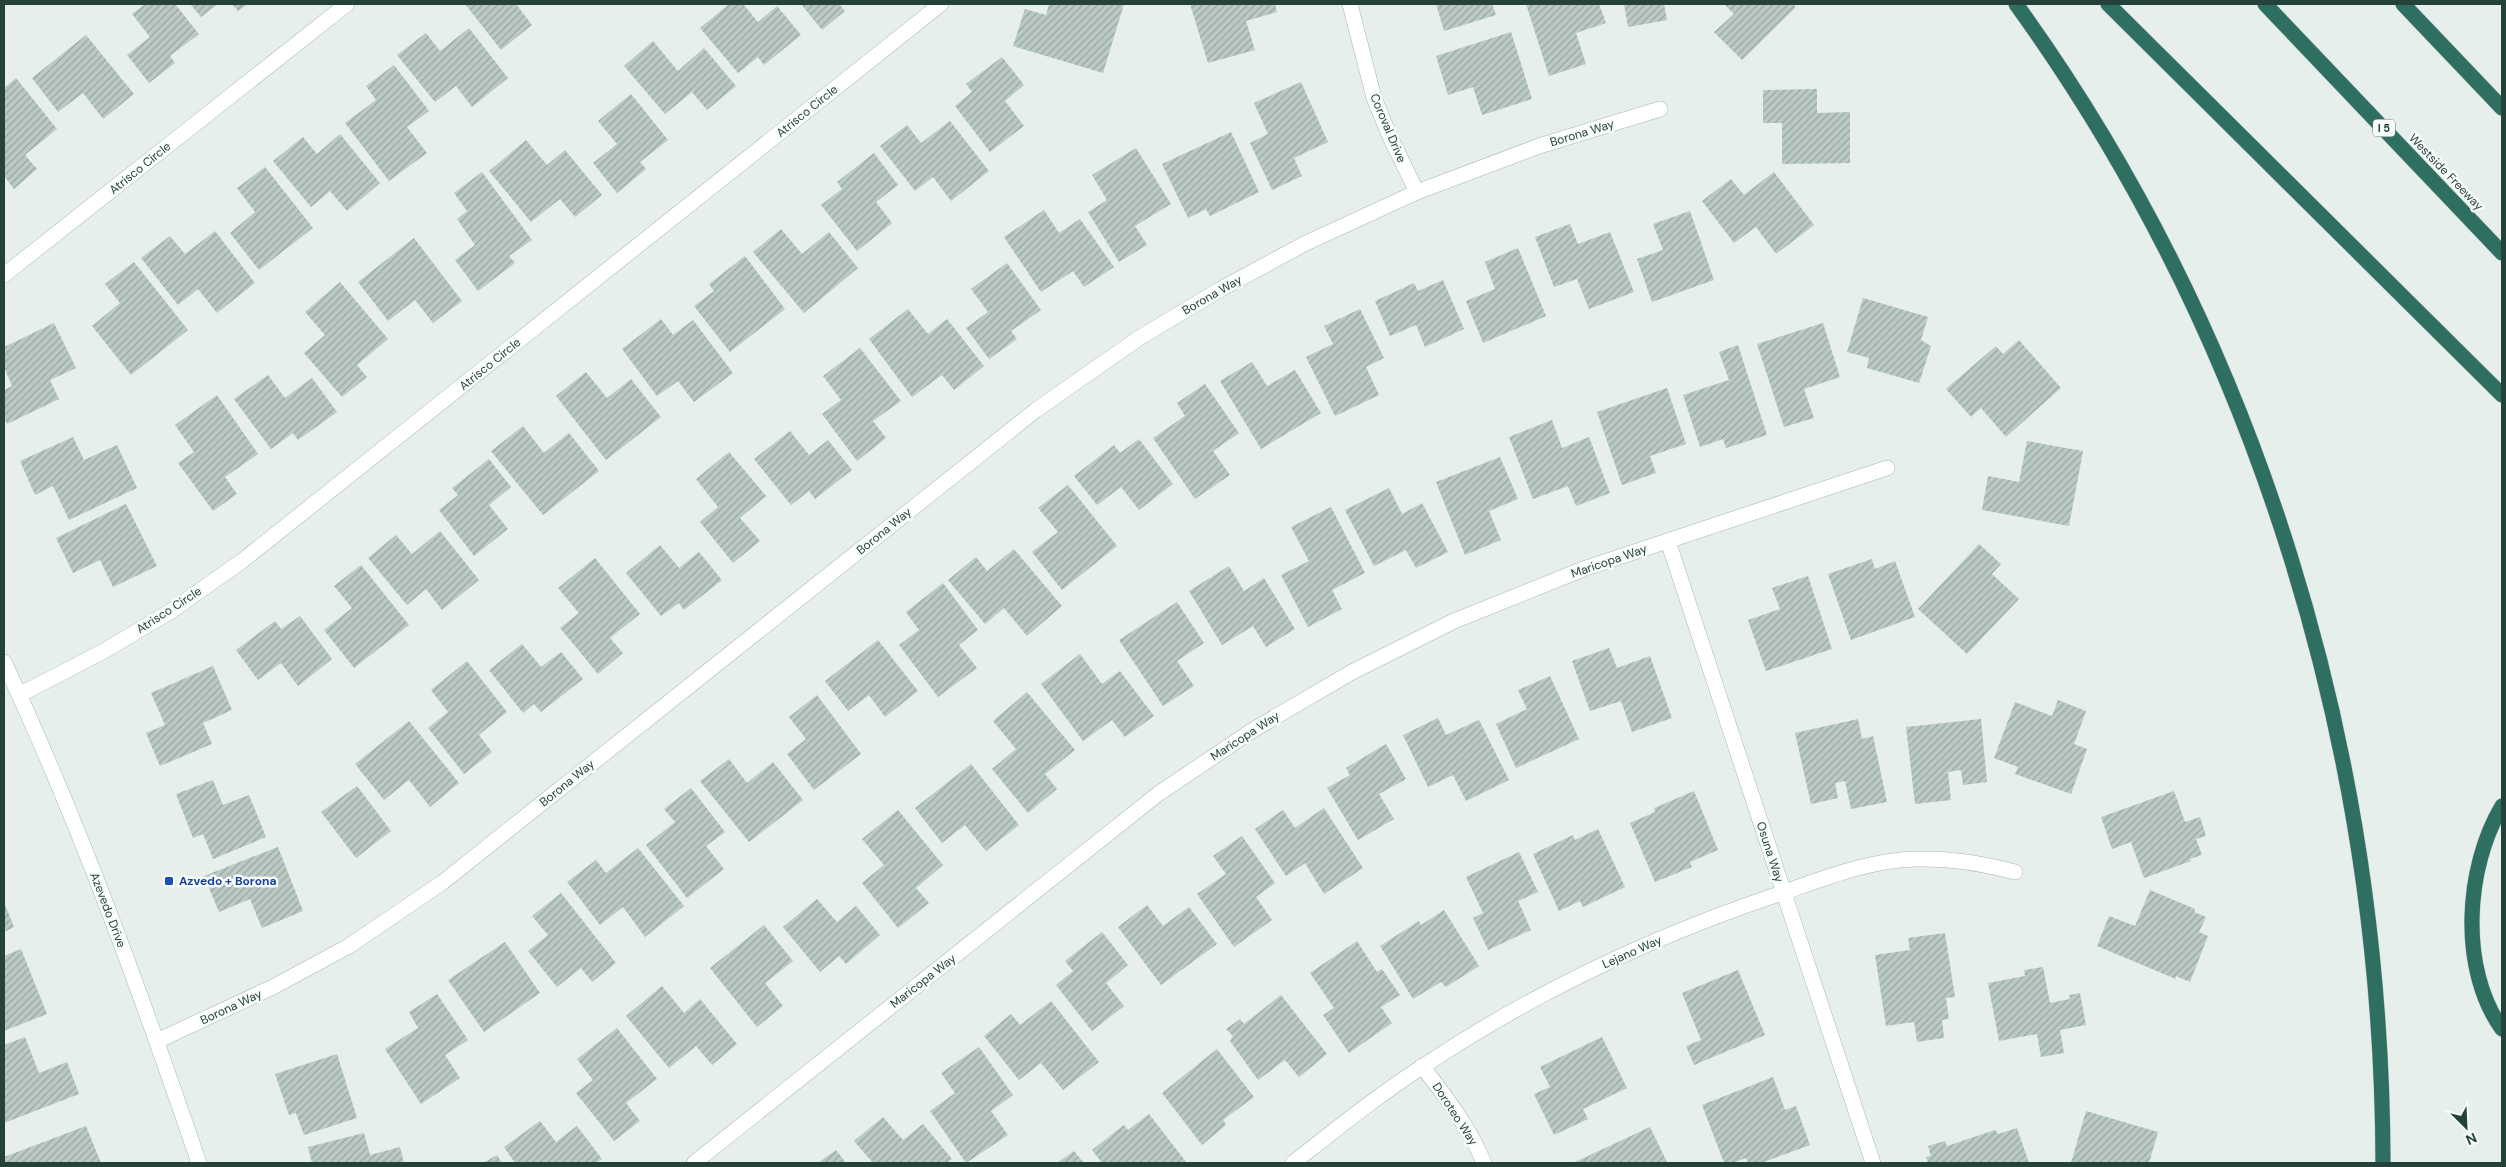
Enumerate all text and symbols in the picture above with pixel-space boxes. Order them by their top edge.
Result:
street label: Atrisco Circle [773,81,841,141]
street label: Coroval Drive [1366,91,1410,165]
street label: Borona Way [1548,116,1616,150]
road number: I 5 [2373,120,2395,136]
street label: Westside Freeway [2405,130,2487,214]
street label: Atrisco Circle [106,138,174,198]
street label: Borona Way [1179,271,1245,319]
street label: Atrisco Circle [456,334,524,394]
street label: Borona Way [853,504,915,558]
street label: Maricopa Way [1569,540,1649,581]
street label: Atrisco Circle [133,583,205,637]
street label: Maricopa Way [1207,708,1283,764]
street label: Borona Way [536,756,598,810]
street label: Osuna Way [1753,820,1787,885]
street label: Azevedo Drive [86,870,130,950]
place label: Azvedo + Borona [179,873,276,889]
marker: Azvedo + Borona [163,875,175,887]
street label: Lejano Way [1600,932,1665,972]
street label: Maricopa Way [887,950,959,1012]
street label: Borona Way [198,986,265,1028]
street label: Doroteo Way [1429,1079,1482,1149]
north arrow [2441,1102,2491,1152]
text: N [2463,1129,2480,1149]

